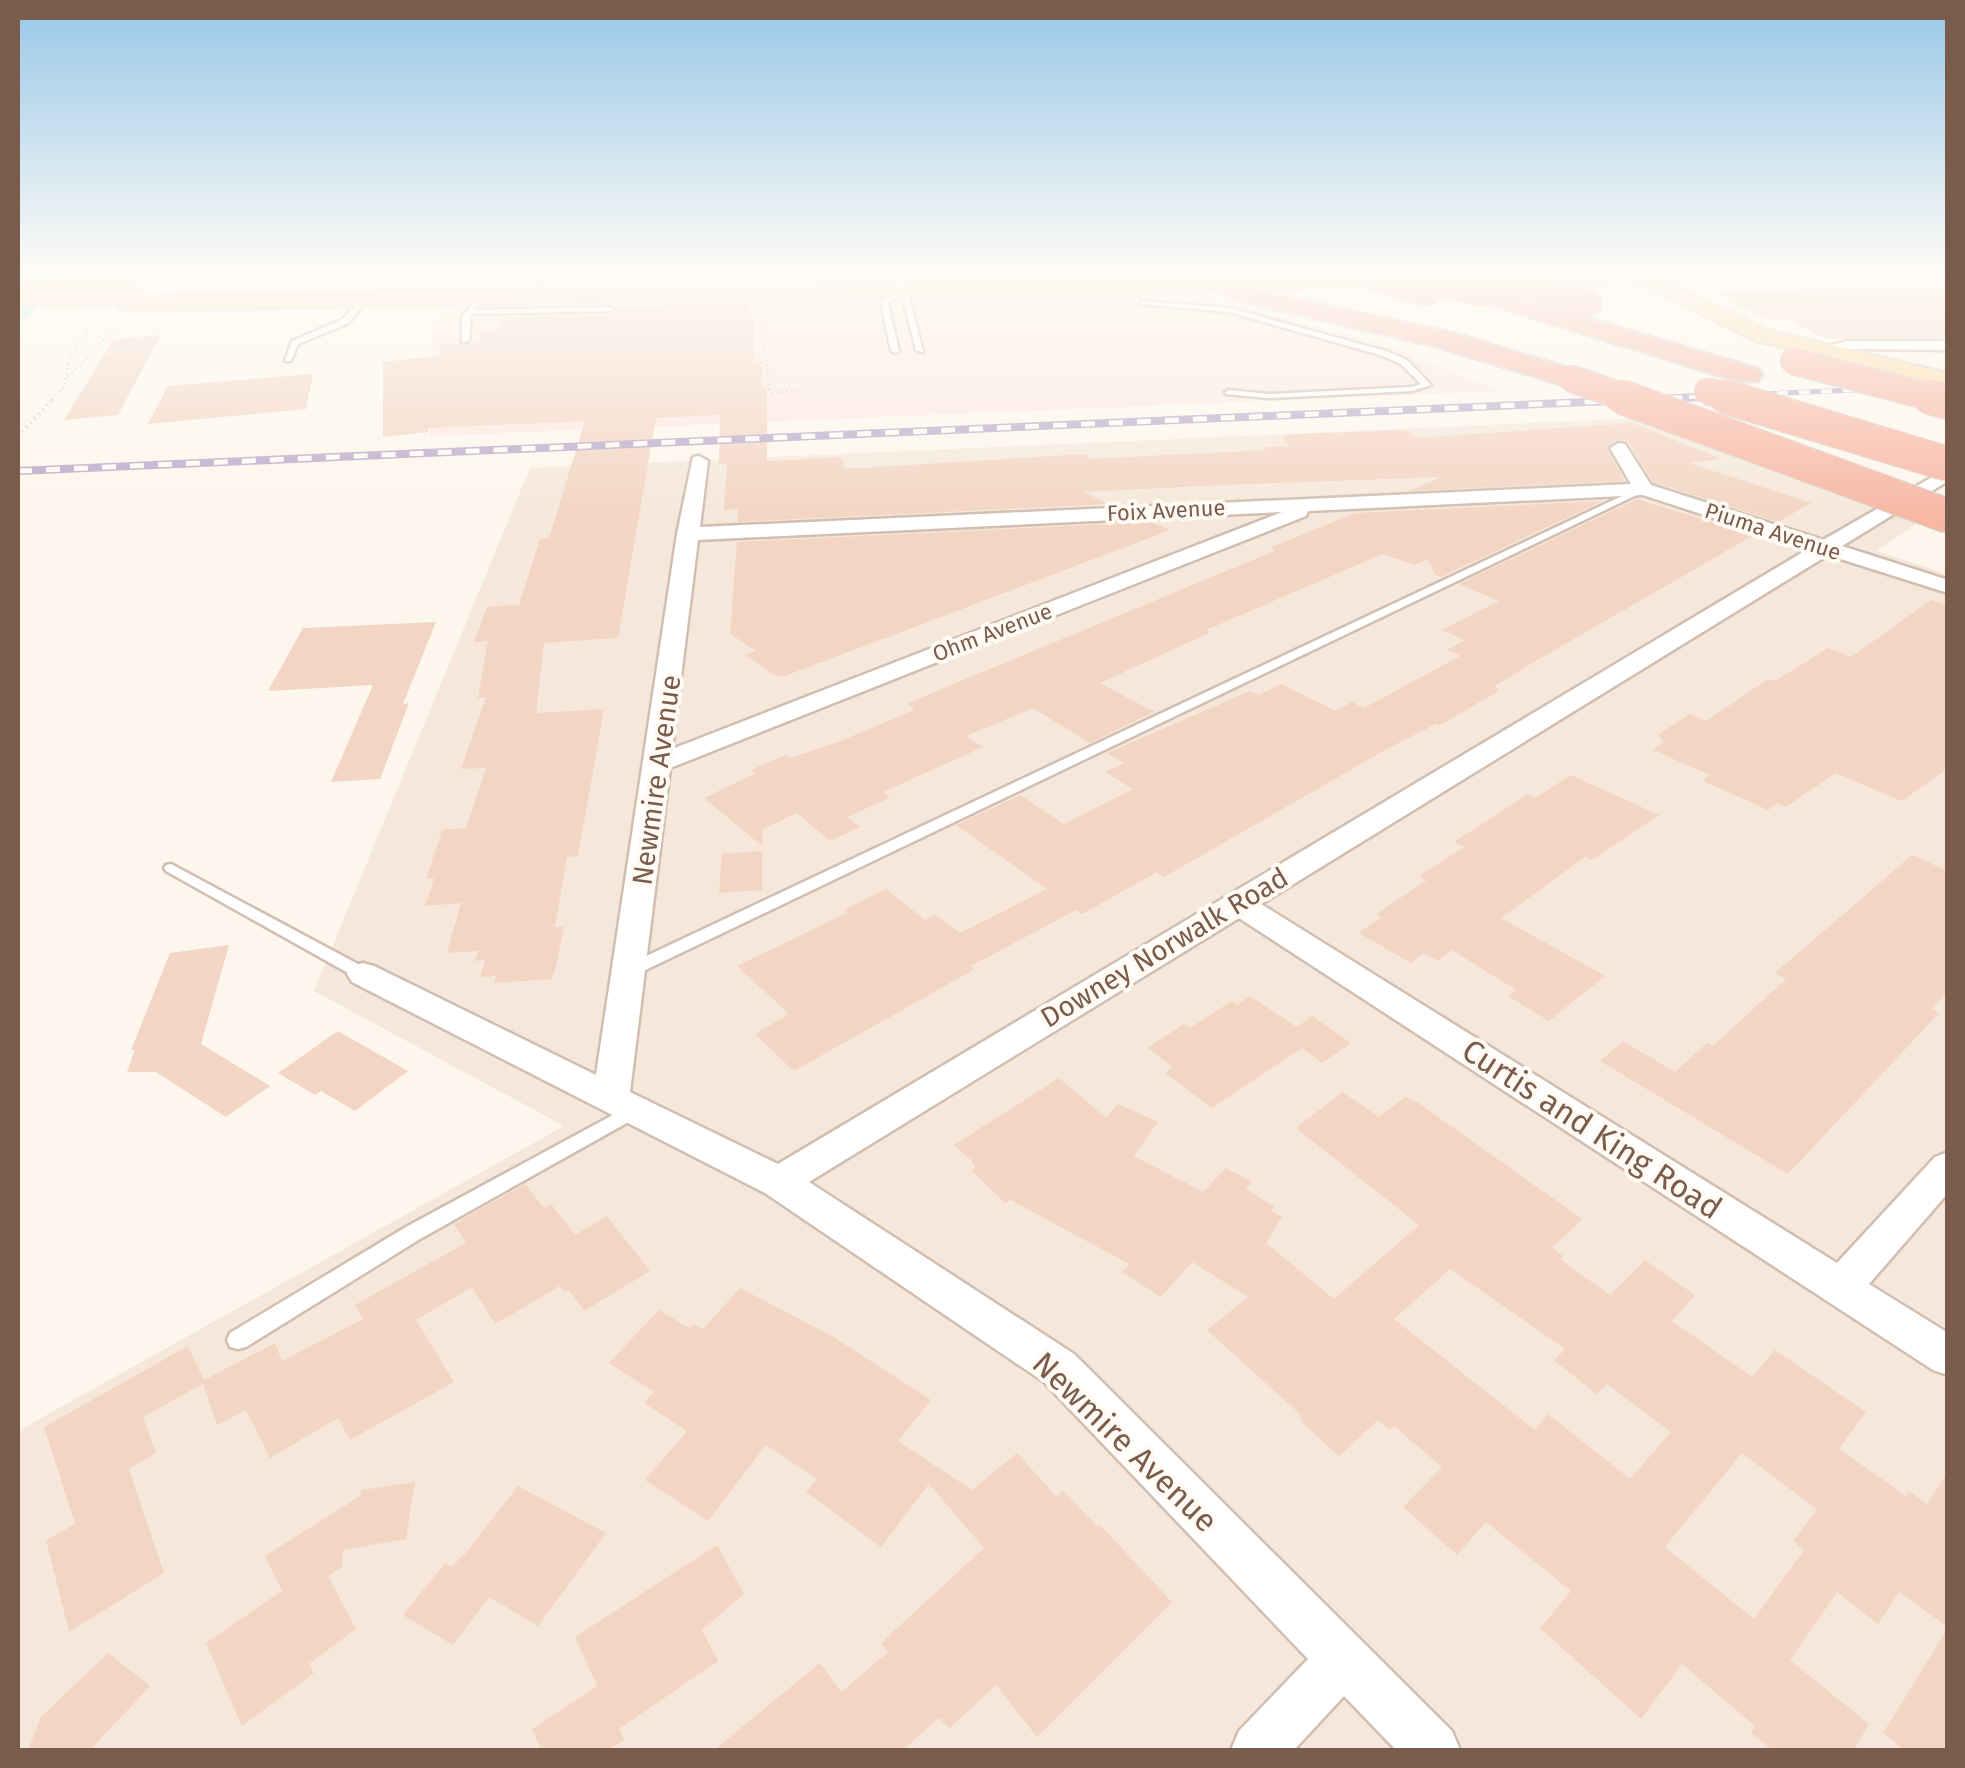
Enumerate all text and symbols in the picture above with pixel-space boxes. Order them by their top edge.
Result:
street label: Foix Avenue [1106,494,1226,527]
street label: Piuma Avenue [1701,497,1844,566]
street label: Ohm Avenue [929,597,1056,668]
street label: Newmire Avenue [625,673,688,887]
street label: Downey Norwalk Road [1035,860,1294,1034]
street label: Curtis and King Road [1455,1031,1729,1227]
street label: Newmire Avenue [1025,1344,1225,1540]

